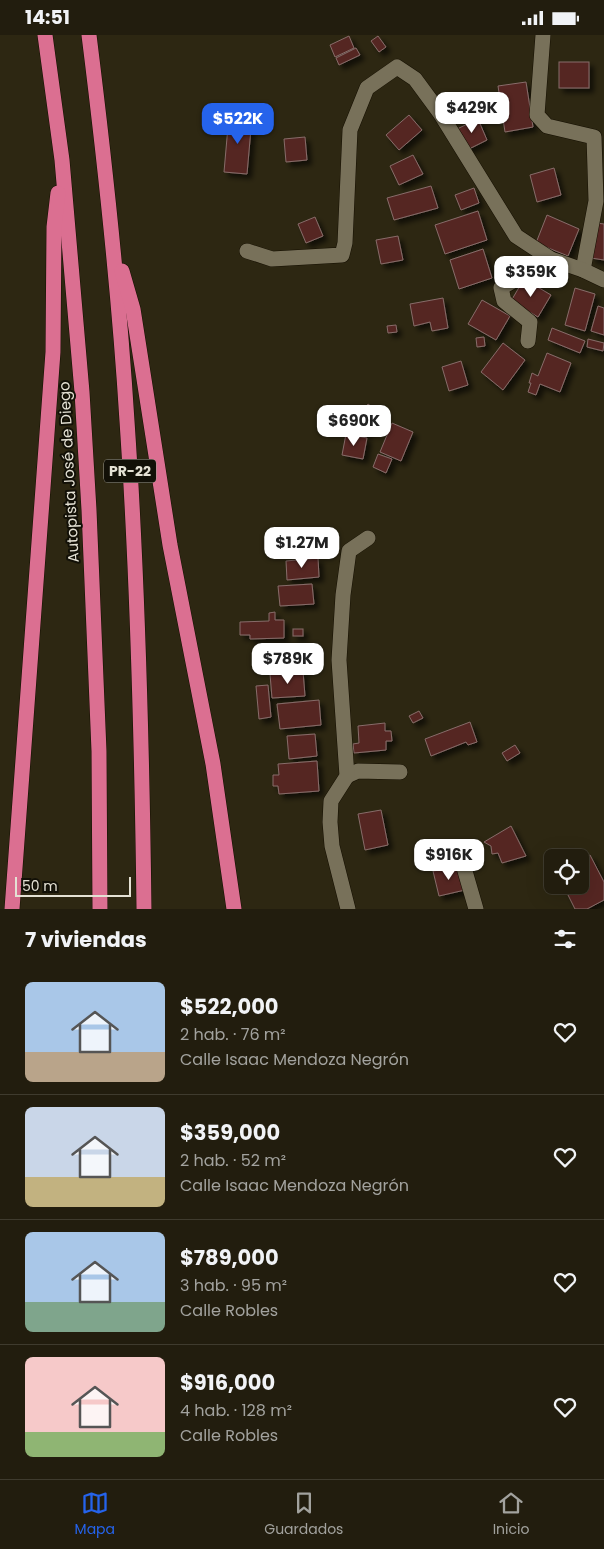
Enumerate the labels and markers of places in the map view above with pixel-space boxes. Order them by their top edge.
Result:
pin: $429K [437,91,507,134]
pin: $522K [203,103,273,145]
pin: $359K [496,255,566,298]
pin: $690K [319,405,389,447]
pin: $1.27M [261,527,343,569]
pin: $789K [253,643,323,685]
pin: $916K [414,839,484,881]

